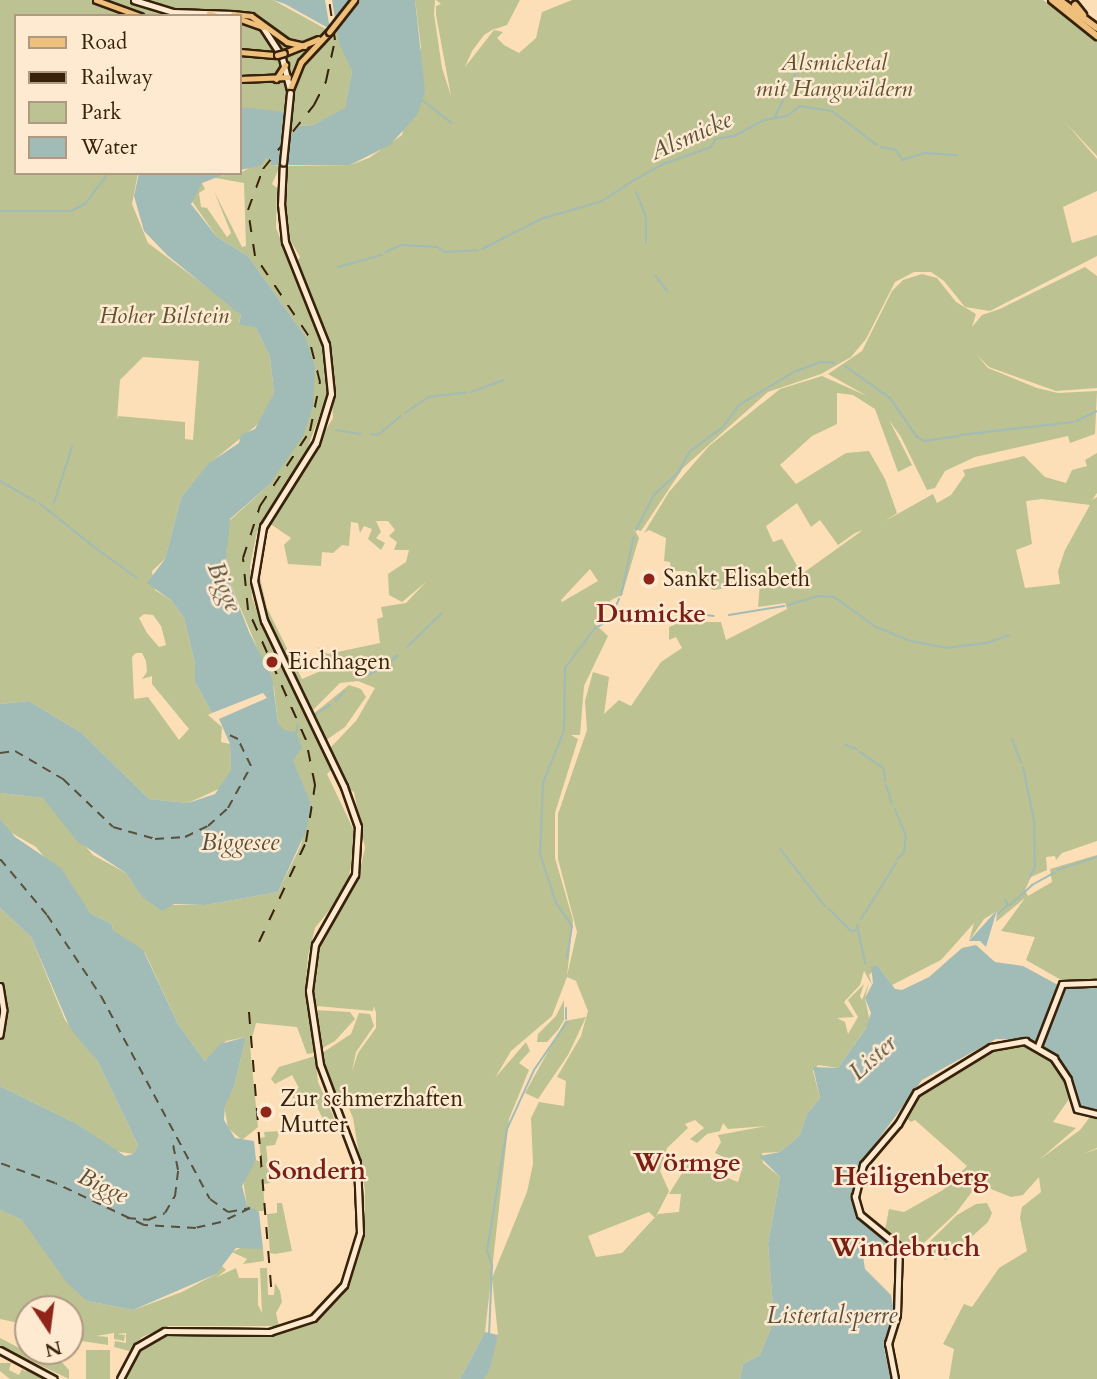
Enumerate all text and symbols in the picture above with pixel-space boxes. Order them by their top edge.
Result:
legend [14,14,242,175]
text: Road [81,28,127,57]
park label: Alsmicketal mit Hangwäldern [755,49,913,103]
text: Railway [81,63,153,92]
text: Park [81,98,121,127]
water label: Alsmicke [646,105,736,167]
text: Water [81,133,137,162]
park label: Hoher Bilstein [99,302,229,330]
water label: Bigge [201,558,247,616]
place label: Sankt Elisabeth [663,565,810,593]
marker: Sankt Elisabeth [641,571,657,587]
district label: Dumicke [596,598,706,630]
place label: Eichhagen [288,648,391,676]
marker: Eichhagen [262,652,282,672]
water label: Biggesee [201,829,279,857]
water label: Lister [843,1029,903,1087]
place label: Zur schmerzhaften Mutter [280,1085,463,1139]
marker: Zur schmerzhaften Mutter [258,1104,274,1120]
district label: Wörmge [633,1147,741,1179]
district label: Sondern [268,1155,366,1187]
district label: Heiligenberg [833,1161,989,1193]
water label: Bigge [74,1162,132,1210]
district label: Windebruch [830,1232,980,1264]
north arrow [14,1295,84,1365]
water label: Listertalsperre [767,1302,897,1330]
text: N [42,1334,64,1363]

